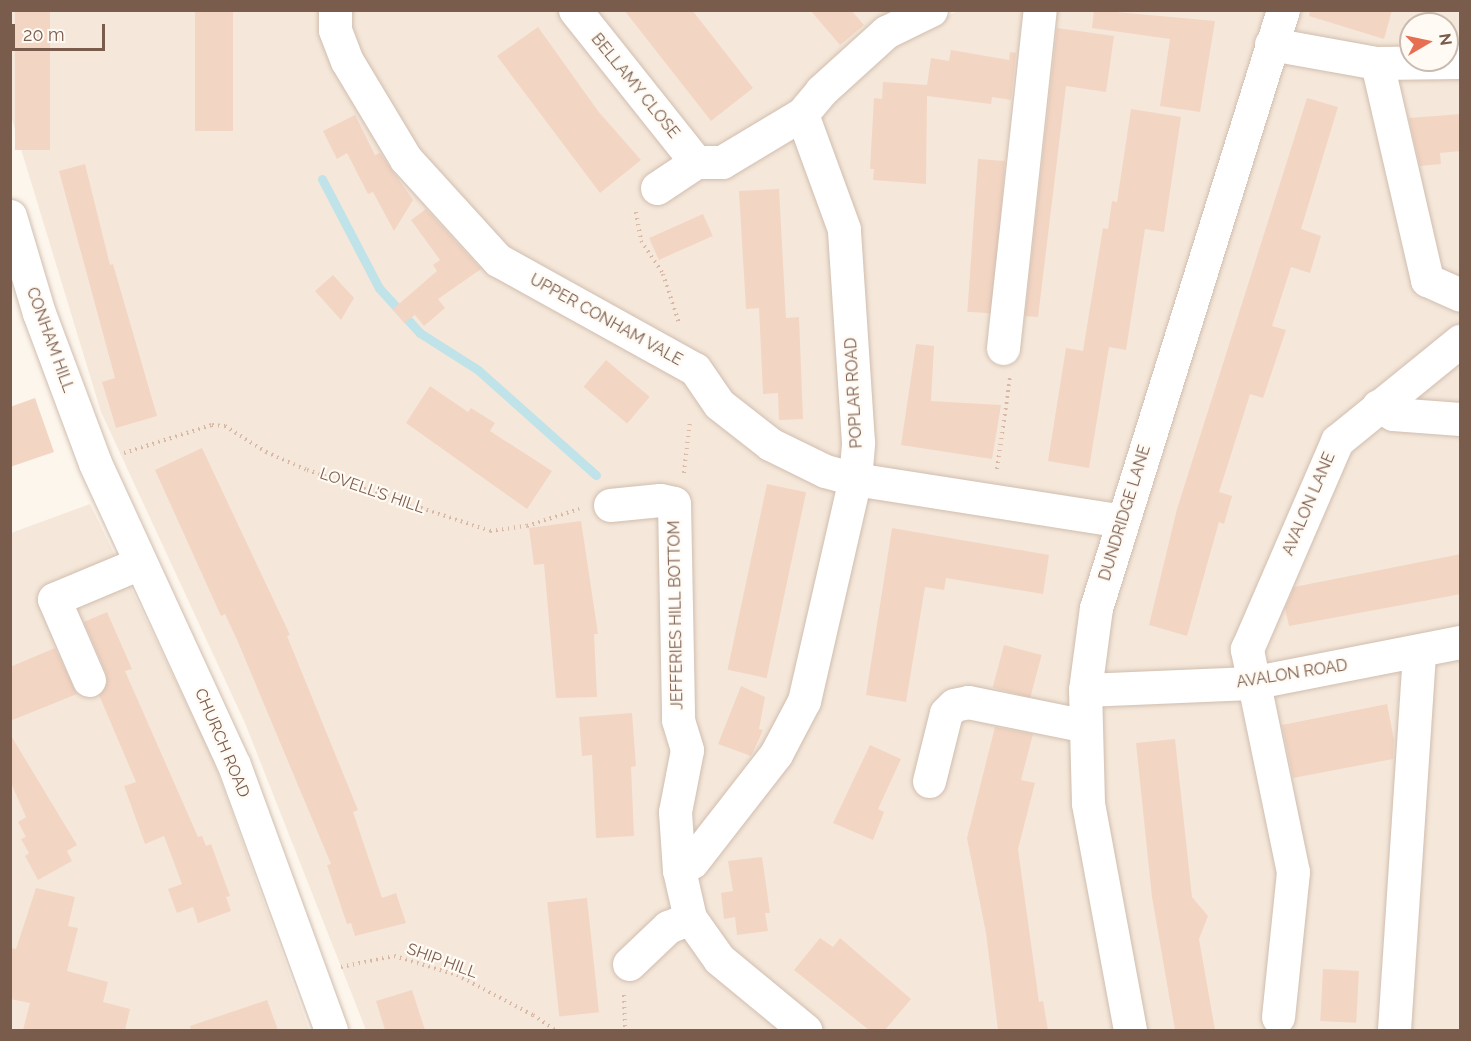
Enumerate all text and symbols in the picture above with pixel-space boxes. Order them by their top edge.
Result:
scale bar [15,12,108,50]
north arrow [1399,12,1459,72]
text: 20 m [23,24,65,45]
street label: BELLAMY CLOSE [587,30,683,142]
text: N [1435,32,1456,47]
street label: UPPER CONHAM VALE [526,270,686,370]
street label: CONHAM HILL [22,285,78,395]
street label: POPLAR ROAD [842,337,866,449]
street label: DUNDRIDGE LANE [1095,443,1155,583]
street label: AVALON LANE [1279,450,1339,558]
street label: LOVELL'S HILL [317,464,427,518]
street label: JEFFERIES HILL BOTTOM [665,520,687,710]
street label: AVALON ROAD [1235,656,1349,692]
street label: CHURCH ROAD [190,686,254,800]
street label: SHIP HILL [404,939,480,983]

